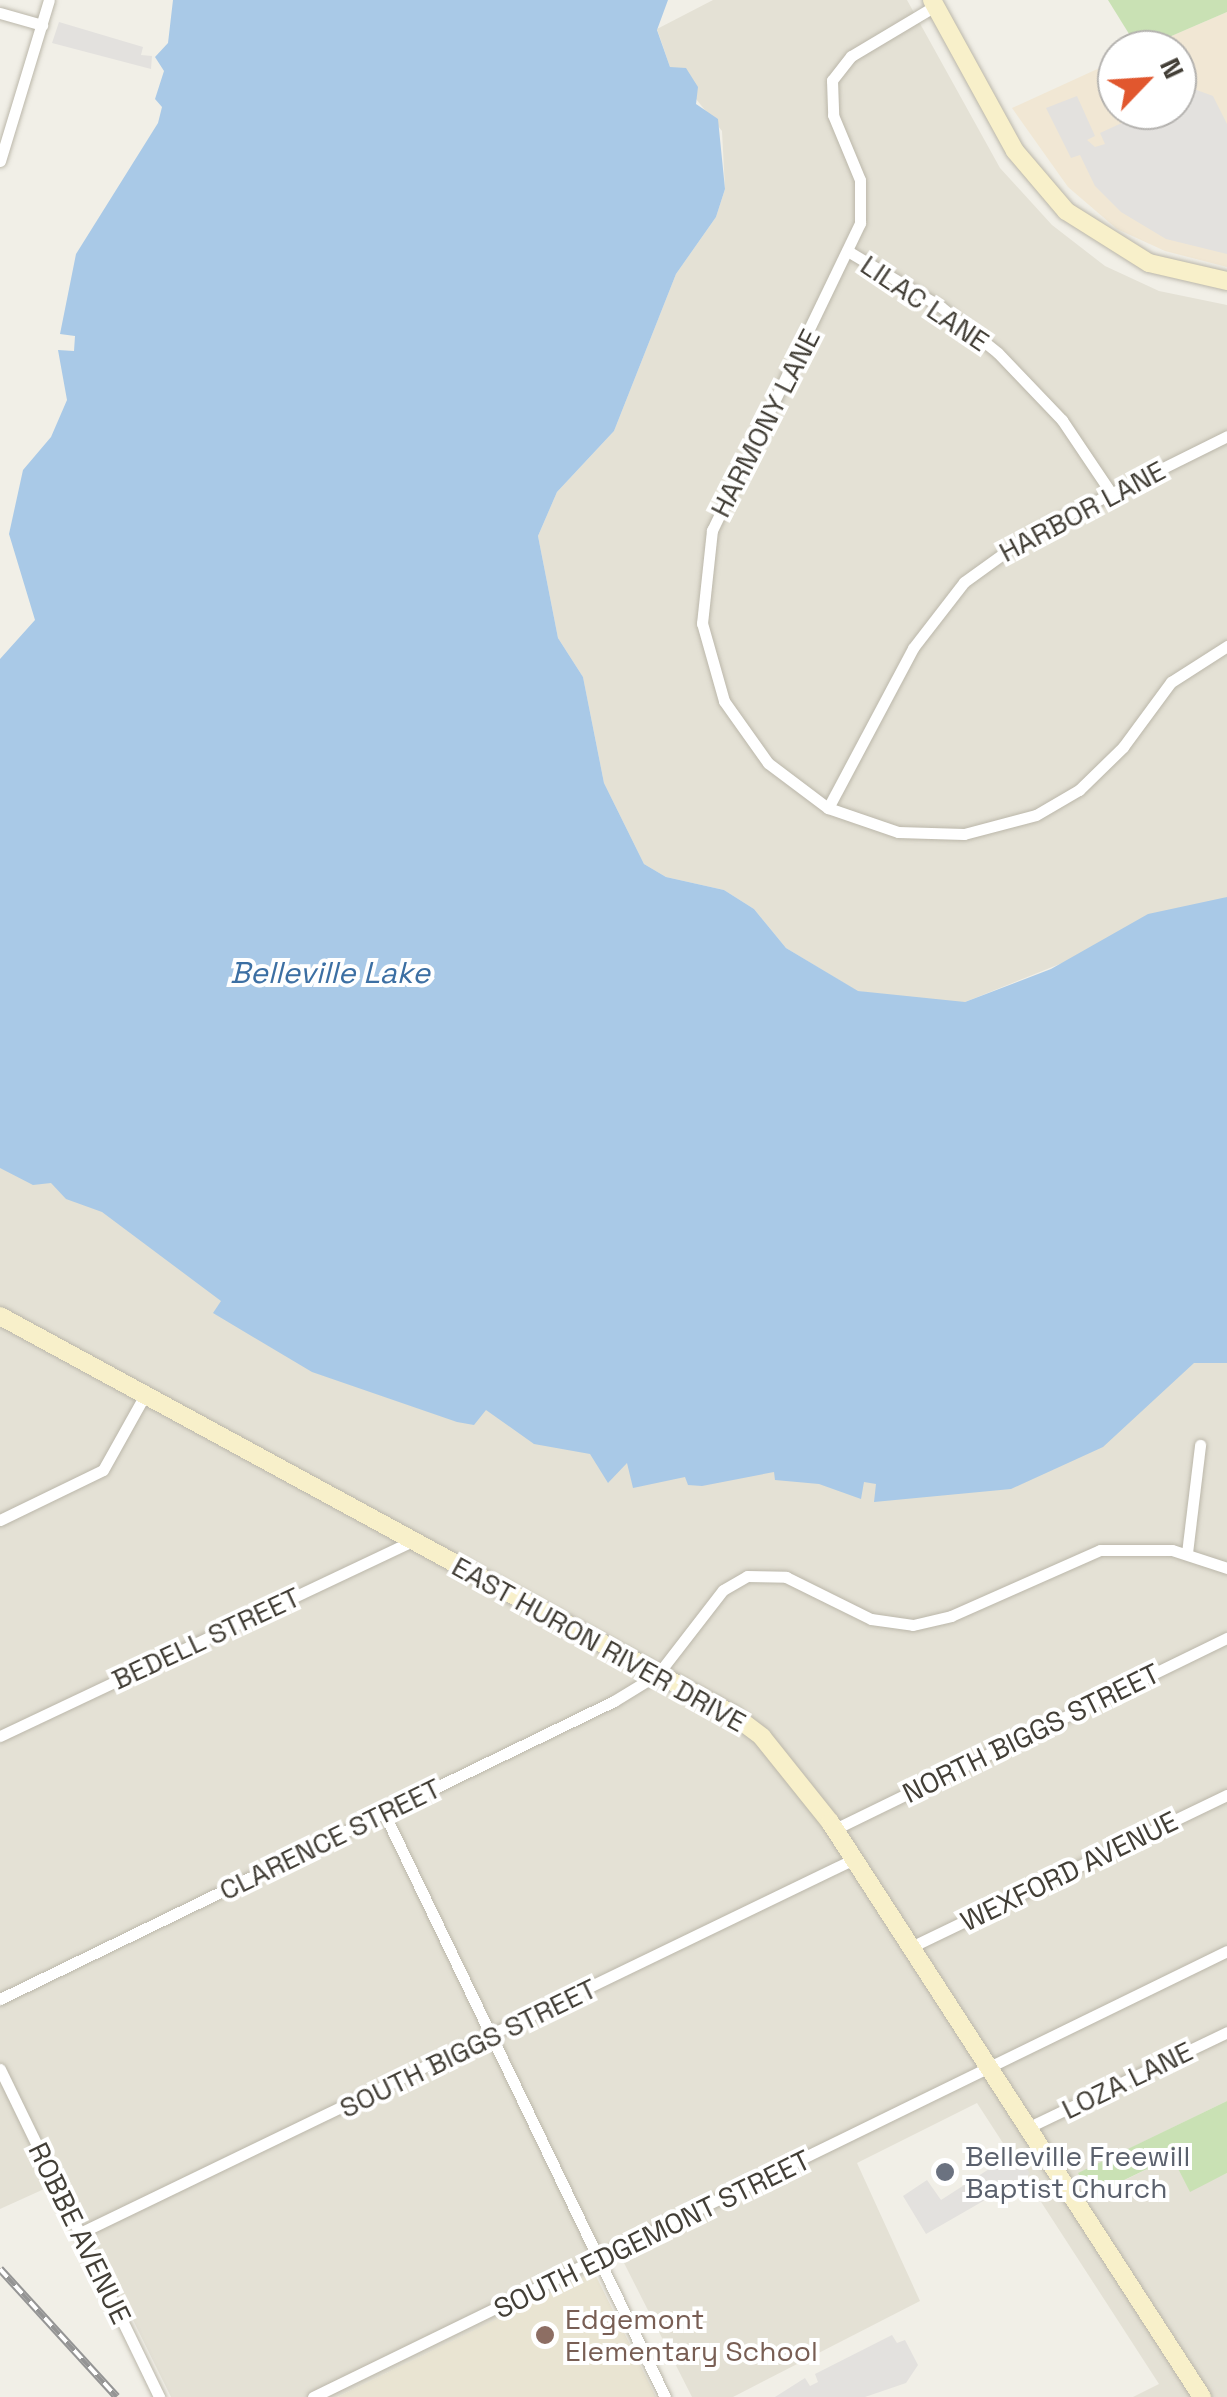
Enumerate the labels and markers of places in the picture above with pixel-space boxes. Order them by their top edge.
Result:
place label: Belleville Freewill Baptist Church [965,2139,1190,2205]
marker: Belleville Freewill Baptist Church [934,2161,956,2183]
place label: Edgemont Elementary School [565,2302,818,2368]
marker: Edgemont Elementary School [534,2324,556,2346]

